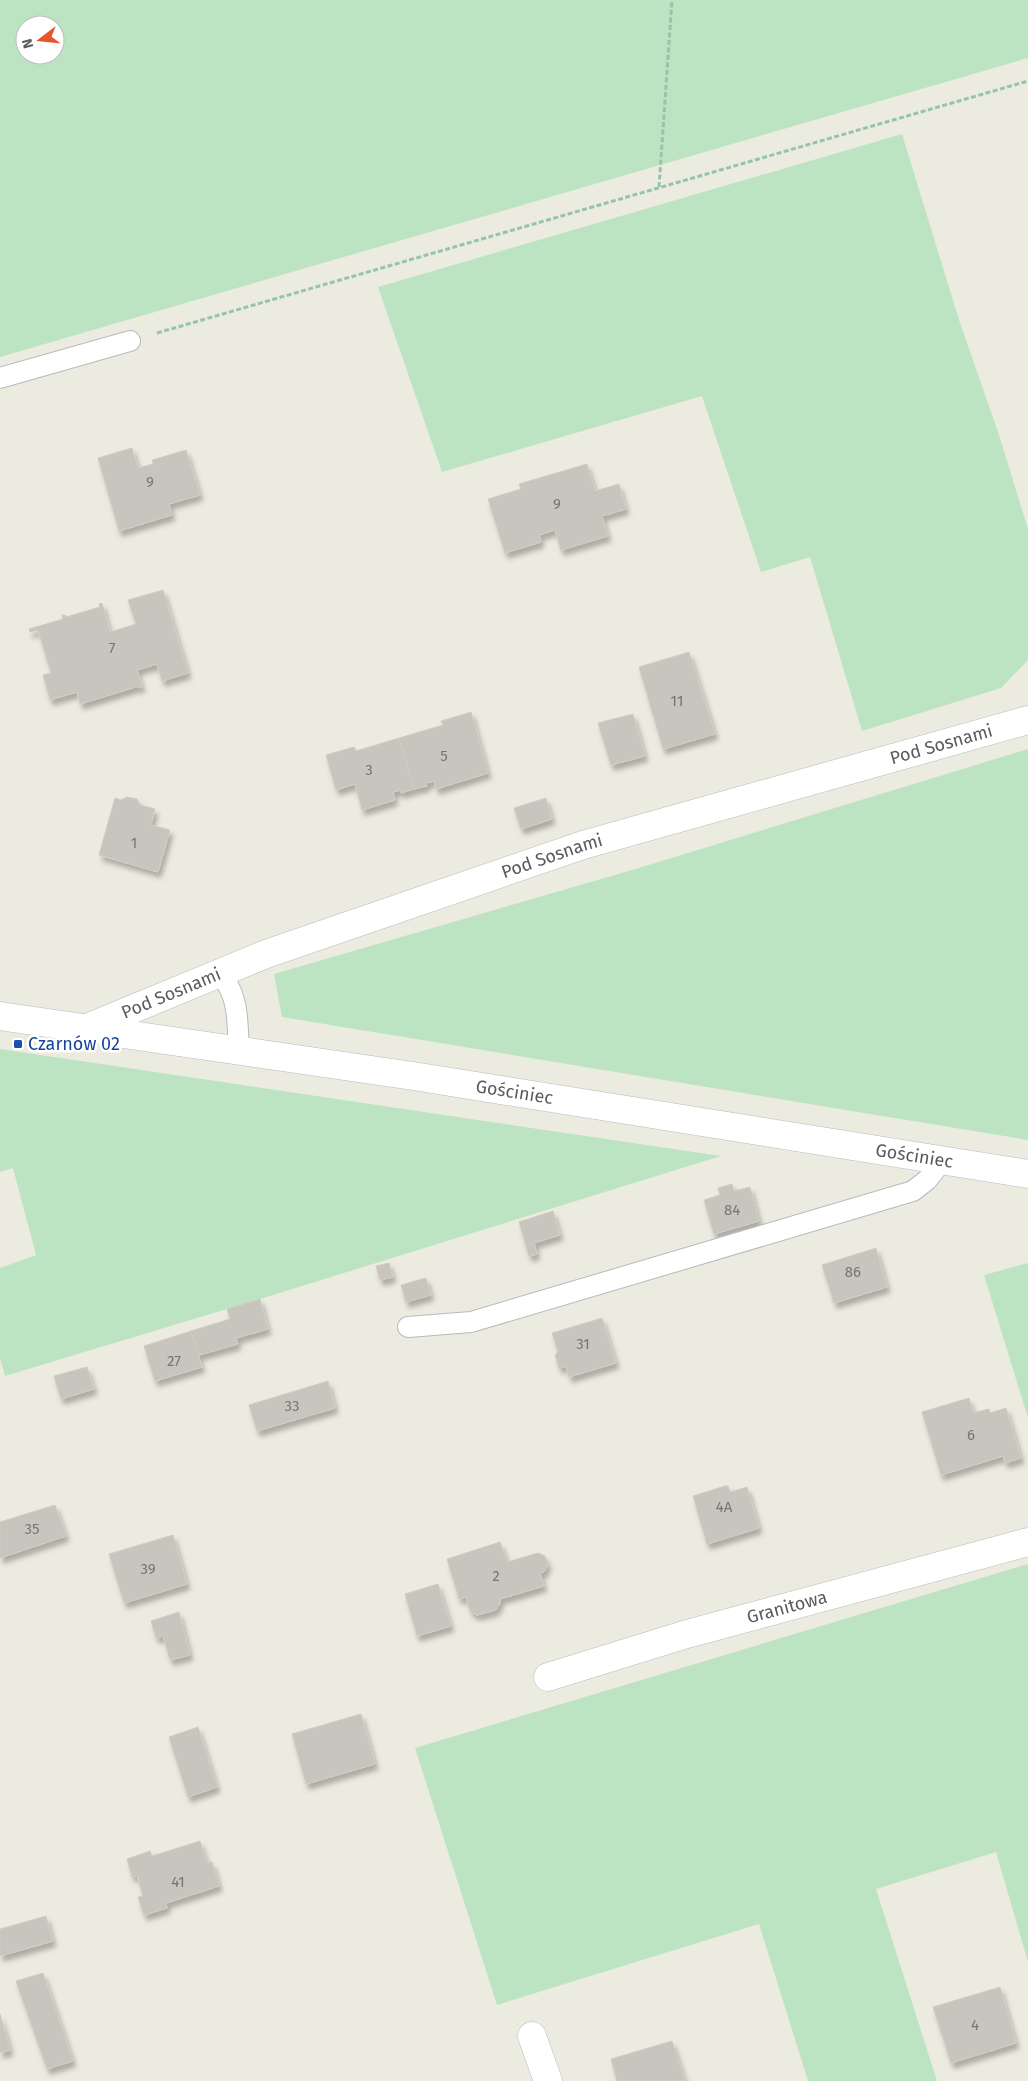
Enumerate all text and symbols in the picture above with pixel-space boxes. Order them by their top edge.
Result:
north arrow [15,15,65,65]
text: N [19,37,37,50]
house number: 9 [146,473,154,491]
house number: 9 [553,495,561,513]
house number: 7 [109,639,116,657]
house number: 11 [671,692,683,710]
street label: Pod Sosnami [887,720,995,769]
house number: 5 [440,747,448,765]
house number: 3 [365,761,373,779]
street label: Pod Sosnami [498,829,605,883]
house number: 1 [131,834,137,852]
street label: Pod Sosnami [118,963,224,1024]
place label: Czarnów 02 [28,1033,120,1055]
marker: Czarnów 02 [12,1038,24,1050]
street label: Gościniec [474,1075,555,1109]
street label: Gościniec [874,1139,955,1173]
house number: 84 [724,1201,740,1219]
house number: 86 [845,1263,861,1281]
house number: 31 [576,1335,590,1353]
house number: 27 [167,1352,181,1370]
house number: 33 [285,1397,299,1415]
house number: 6 [967,1426,975,1444]
house number: 4A [716,1498,733,1516]
house number: 35 [24,1520,40,1538]
house number: 39 [140,1560,156,1578]
house number: 2 [492,1567,500,1585]
street label: Granitowa [744,1586,830,1628]
house number: 41 [171,1873,185,1891]
house number: 4 [971,2016,979,2034]

